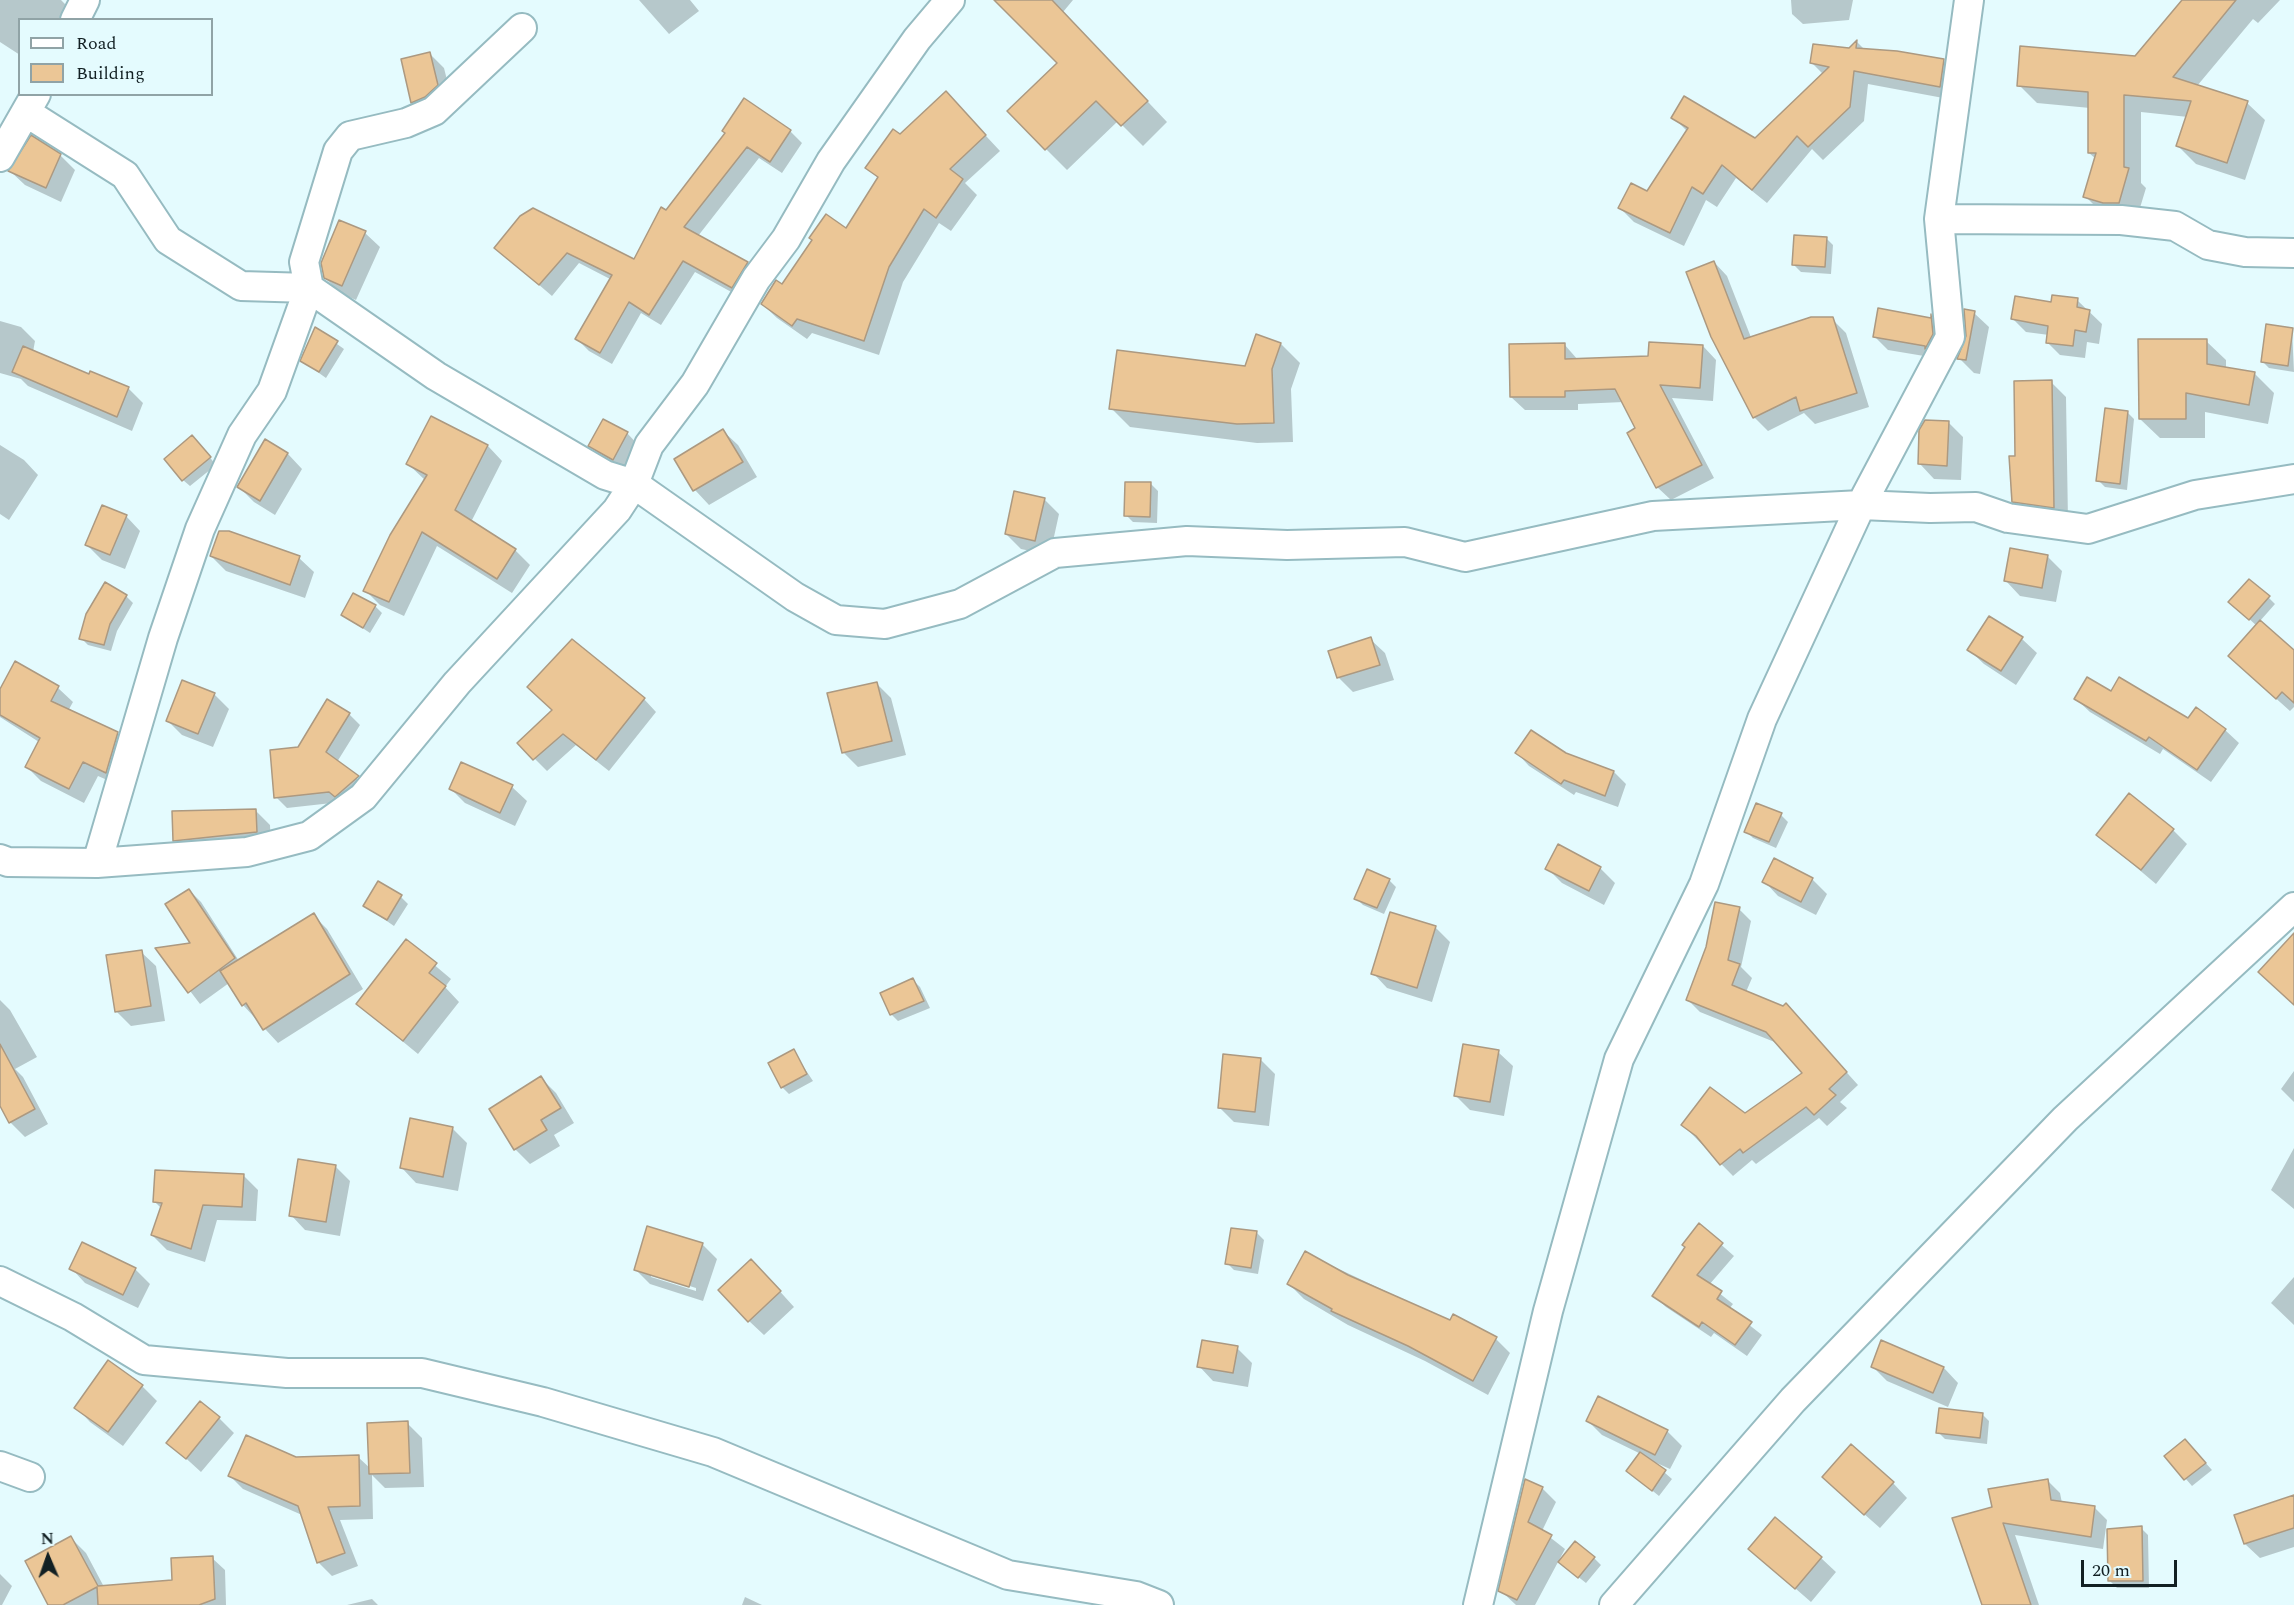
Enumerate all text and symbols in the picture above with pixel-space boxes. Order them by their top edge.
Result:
legend [18,18,213,96]
text: Road [76,30,117,57]
text: Building [76,60,145,87]
north arrow [18,1527,78,1587]
text: N [40,1527,54,1551]
scale bar [2084,1548,2180,1586]
text: 20 m [2092,1557,2130,1584]

